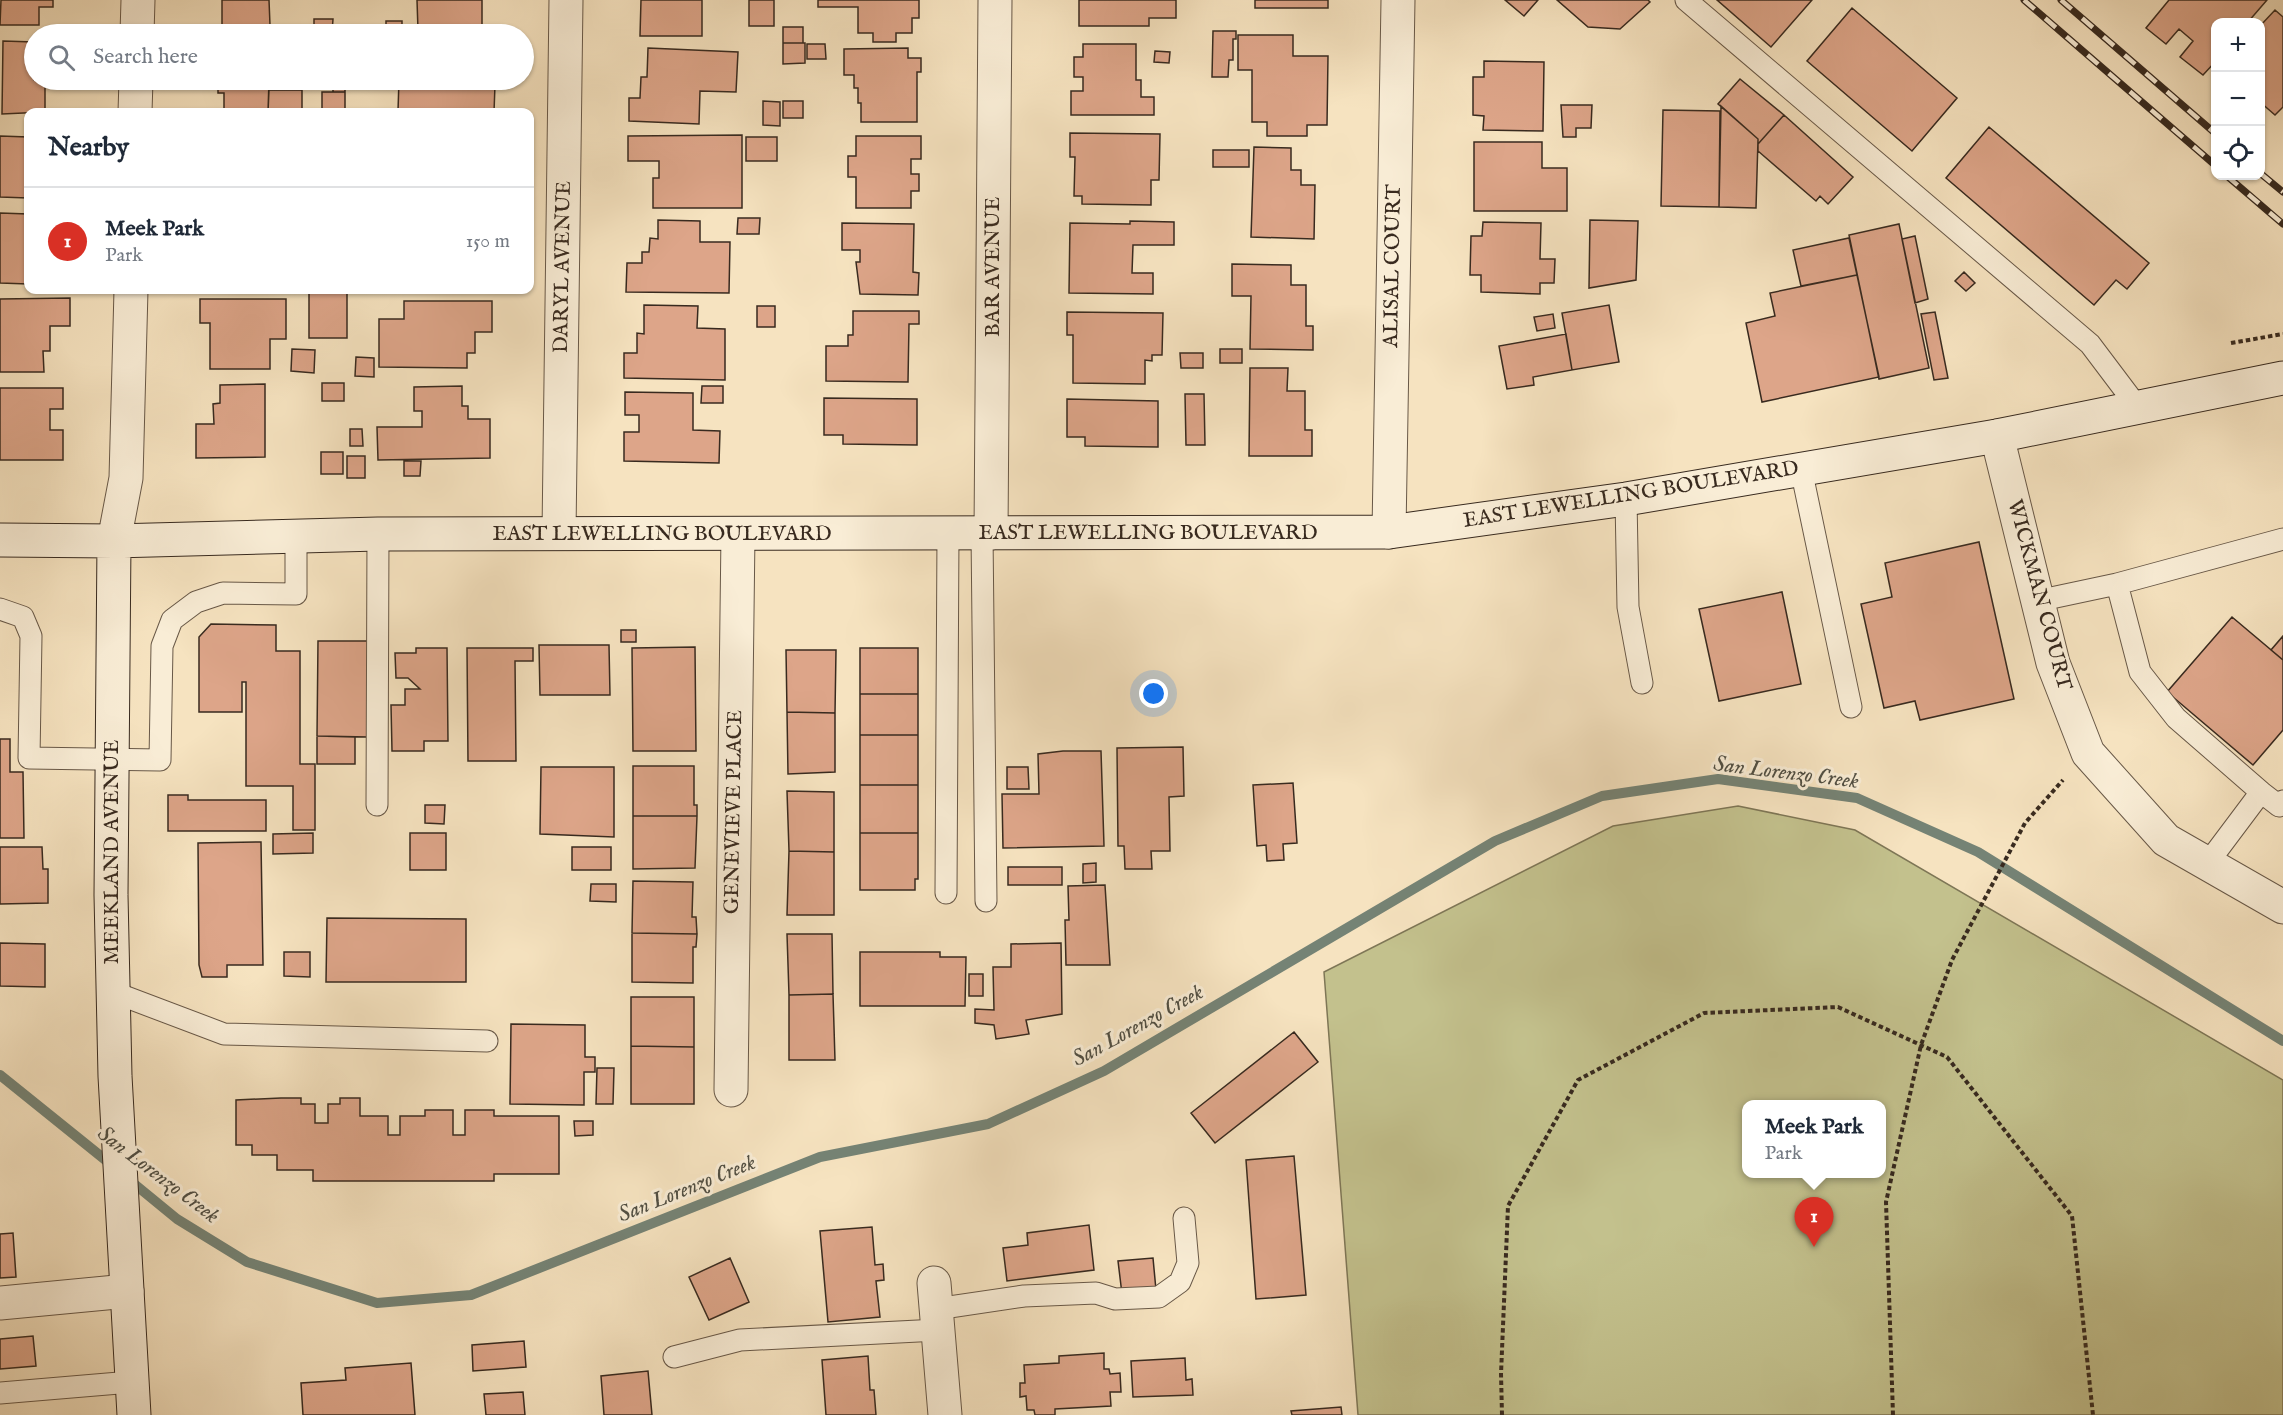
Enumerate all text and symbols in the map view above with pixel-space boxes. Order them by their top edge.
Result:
map controls [2211,18,2265,180]
button: + [2211,18,2265,72]
search box [24,24,534,90]
icon: search [45,41,78,74]
text: Search here [93,43,198,71]
button: − [2211,72,2265,126]
button: locate [2211,126,2265,180]
text: Nearby [48,131,129,164]
street label: DARYL AVENUE [548,181,578,353]
street label: ALISAL COURT [1378,183,1408,349]
street label: BAR AVENUE [980,197,1007,337]
text: Meek Park [105,215,204,243]
text: 1 [64,229,71,254]
text: 150 m [466,229,510,254]
text: Park [105,243,143,268]
street label: EAST LEWELLING BOULEVARD [1461,455,1801,535]
street label: WICKMAN COURT [2001,497,2078,694]
street label: EAST LEWELLING BOULEVARD [978,520,1318,547]
street label: EAST LEWELLING BOULEVARD [492,521,832,548]
your location [1139,679,1168,708]
street label: GENEVIEVE PLACE [719,710,749,914]
street label: MEEKLAND AVENUE [99,740,126,964]
water label: San Lorenzo Creek [1712,750,1860,796]
water label: San Lorenzo Creek [1067,978,1209,1074]
popup [1742,1100,1886,1178]
text: Meek Park [1764,1113,1864,1141]
water label: San Lorenzo Creek [91,1120,225,1230]
text: Park [1764,1141,1802,1166]
water label: San Lorenzo Creek [614,1149,760,1229]
pin: 1 [1794,1198,1834,1247]

